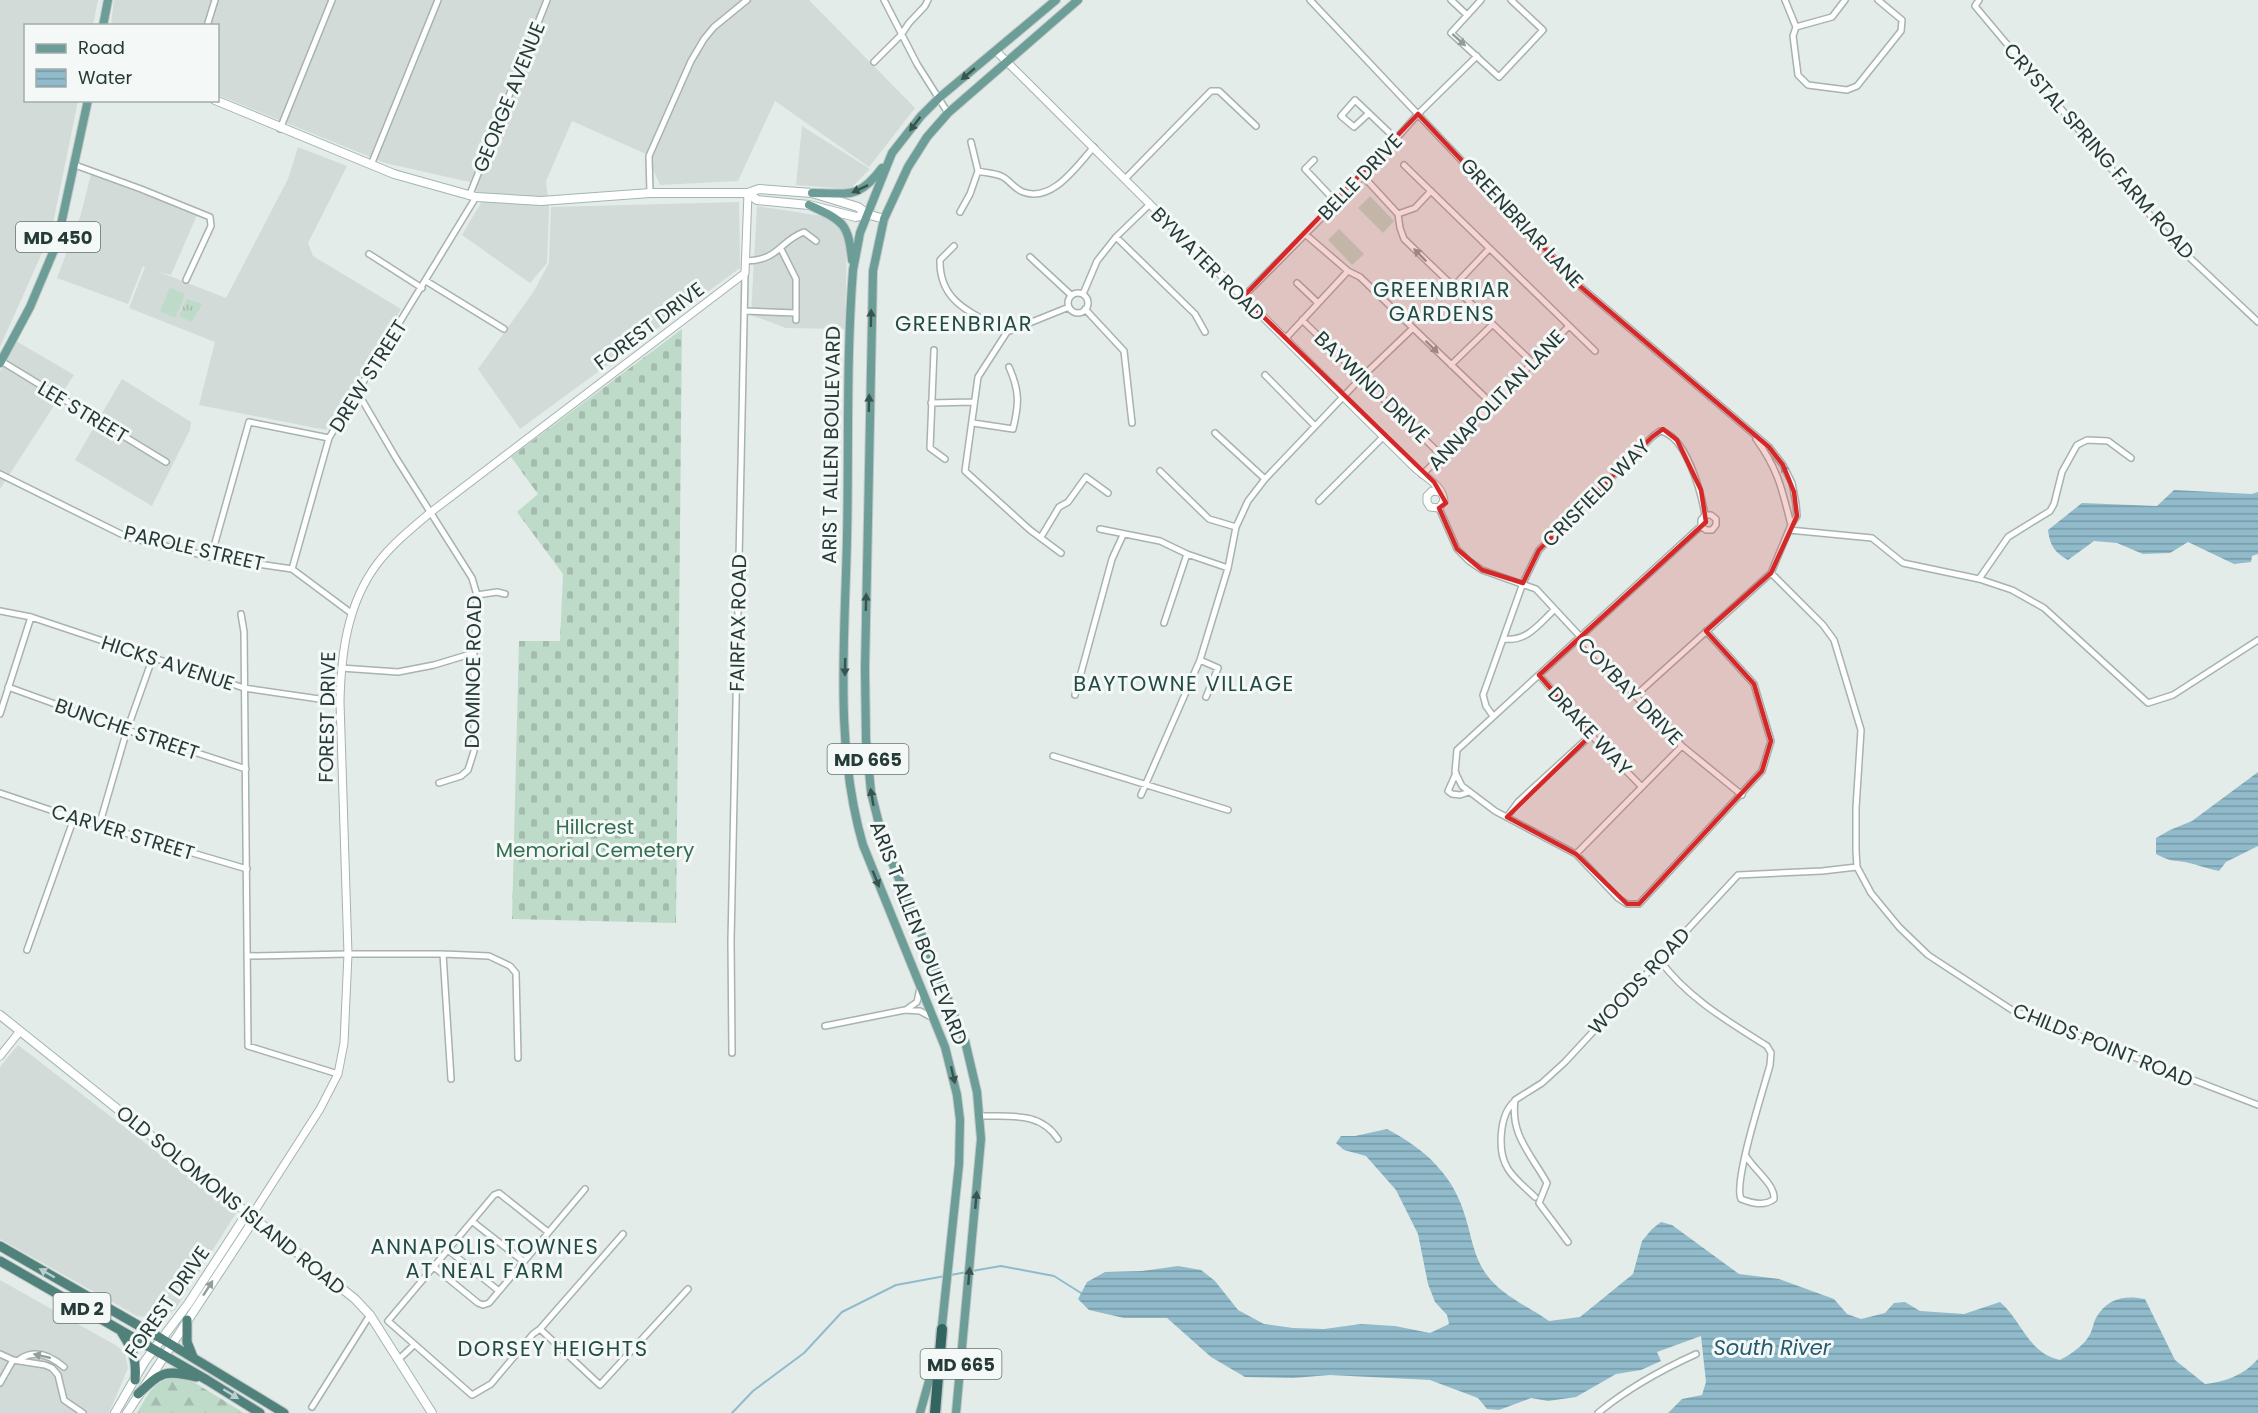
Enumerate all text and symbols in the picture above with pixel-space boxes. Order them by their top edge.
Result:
street label: GEORGE AVENUE [466,18,552,176]
legend [24,24,219,102]
one-way arrow [1451,33,1466,46]
text: Road [78,35,125,60]
street label: CRYSTAL SPRING FARM ROAD [1997,37,2201,265]
text: Water [78,65,132,90]
one-way arrow [961,67,976,80]
one-way arrow [908,116,921,132]
street label: BELLE DRIVE [1312,128,1408,226]
street label: GREENBRIAR LANE [1454,152,1590,294]
one-way arrow [851,183,869,193]
street label: BYWATER ROAD [1145,201,1271,327]
road number: MD 450 [16,222,100,252]
one-way arrow [1414,248,1428,262]
street label: FOREST DRIVE [588,275,710,377]
district label: GREENBRIAR GARDENS [1373,275,1511,328]
one-way arrow [866,308,876,327]
district label: GREENBRIAR [895,309,1033,338]
street label: DREW STREET [322,314,414,437]
street label: ANNAPOLITAN LANE [1421,323,1571,477]
street label: BAYWIND DRIVE [1308,325,1436,449]
street label: ARIS T ALLEN BOULEVARD [815,326,847,564]
one-way arrow [1424,339,1438,353]
street label: LEE STREET [33,374,133,450]
one-way arrow [865,394,874,413]
street label: CRISFIELD WAY [1536,433,1656,553]
one-way arrow [1781,463,1791,480]
street label: PAROLE STREET [121,518,267,578]
street label: FAIRFAX ROAD [723,554,753,692]
one-way arrow [861,593,871,612]
street label: DOMINOE ROAD [458,595,488,749]
street label: HICKS AVENUE [98,628,238,698]
street label: COYBAY DRIVE [1571,631,1689,751]
street label: FOREST DRIVE [312,651,342,783]
one-way arrow [840,657,849,676]
district label: BAYTOWNE VILLAGE [1073,669,1295,698]
street label: DRAKE WAY [1542,680,1639,782]
street label: BUNCHE STREET [51,691,203,767]
road number: MD 665 [828,744,908,774]
one-way arrow [868,787,877,806]
street label: CARVER STREET [48,797,198,867]
park label: Hillcrest Memorial Cemetery [496,813,694,864]
street label: ARIS T ALLEN BOULEVARD [863,817,975,1049]
one-way arrow [871,870,881,888]
street label: WOODS ROAD [1582,921,1696,1041]
street label: CHILDS POINT ROAD [2009,996,2197,1094]
one-way arrow [948,1066,958,1084]
street label: OLD SOLOMONS ISLAND ROAD [110,1099,352,1301]
one-way arrow [971,1191,981,1210]
district label: ANNAPOLIS TOWNES AT NEAL FARM [371,1232,599,1285]
street label: FOREST DRIVE [118,1240,216,1364]
one-way arrow [964,1266,974,1285]
one-way arrow [38,1268,55,1278]
one-way arrow [203,1280,214,1297]
road number: MD 2 [54,1293,110,1323]
water label: South River [1713,1333,1832,1362]
district label: DORSEY HEIGHTS [457,1334,649,1363]
road number: MD 665 [920,1349,1002,1379]
one-way arrow [33,1351,52,1360]
one-way arrow [223,1388,239,1399]

